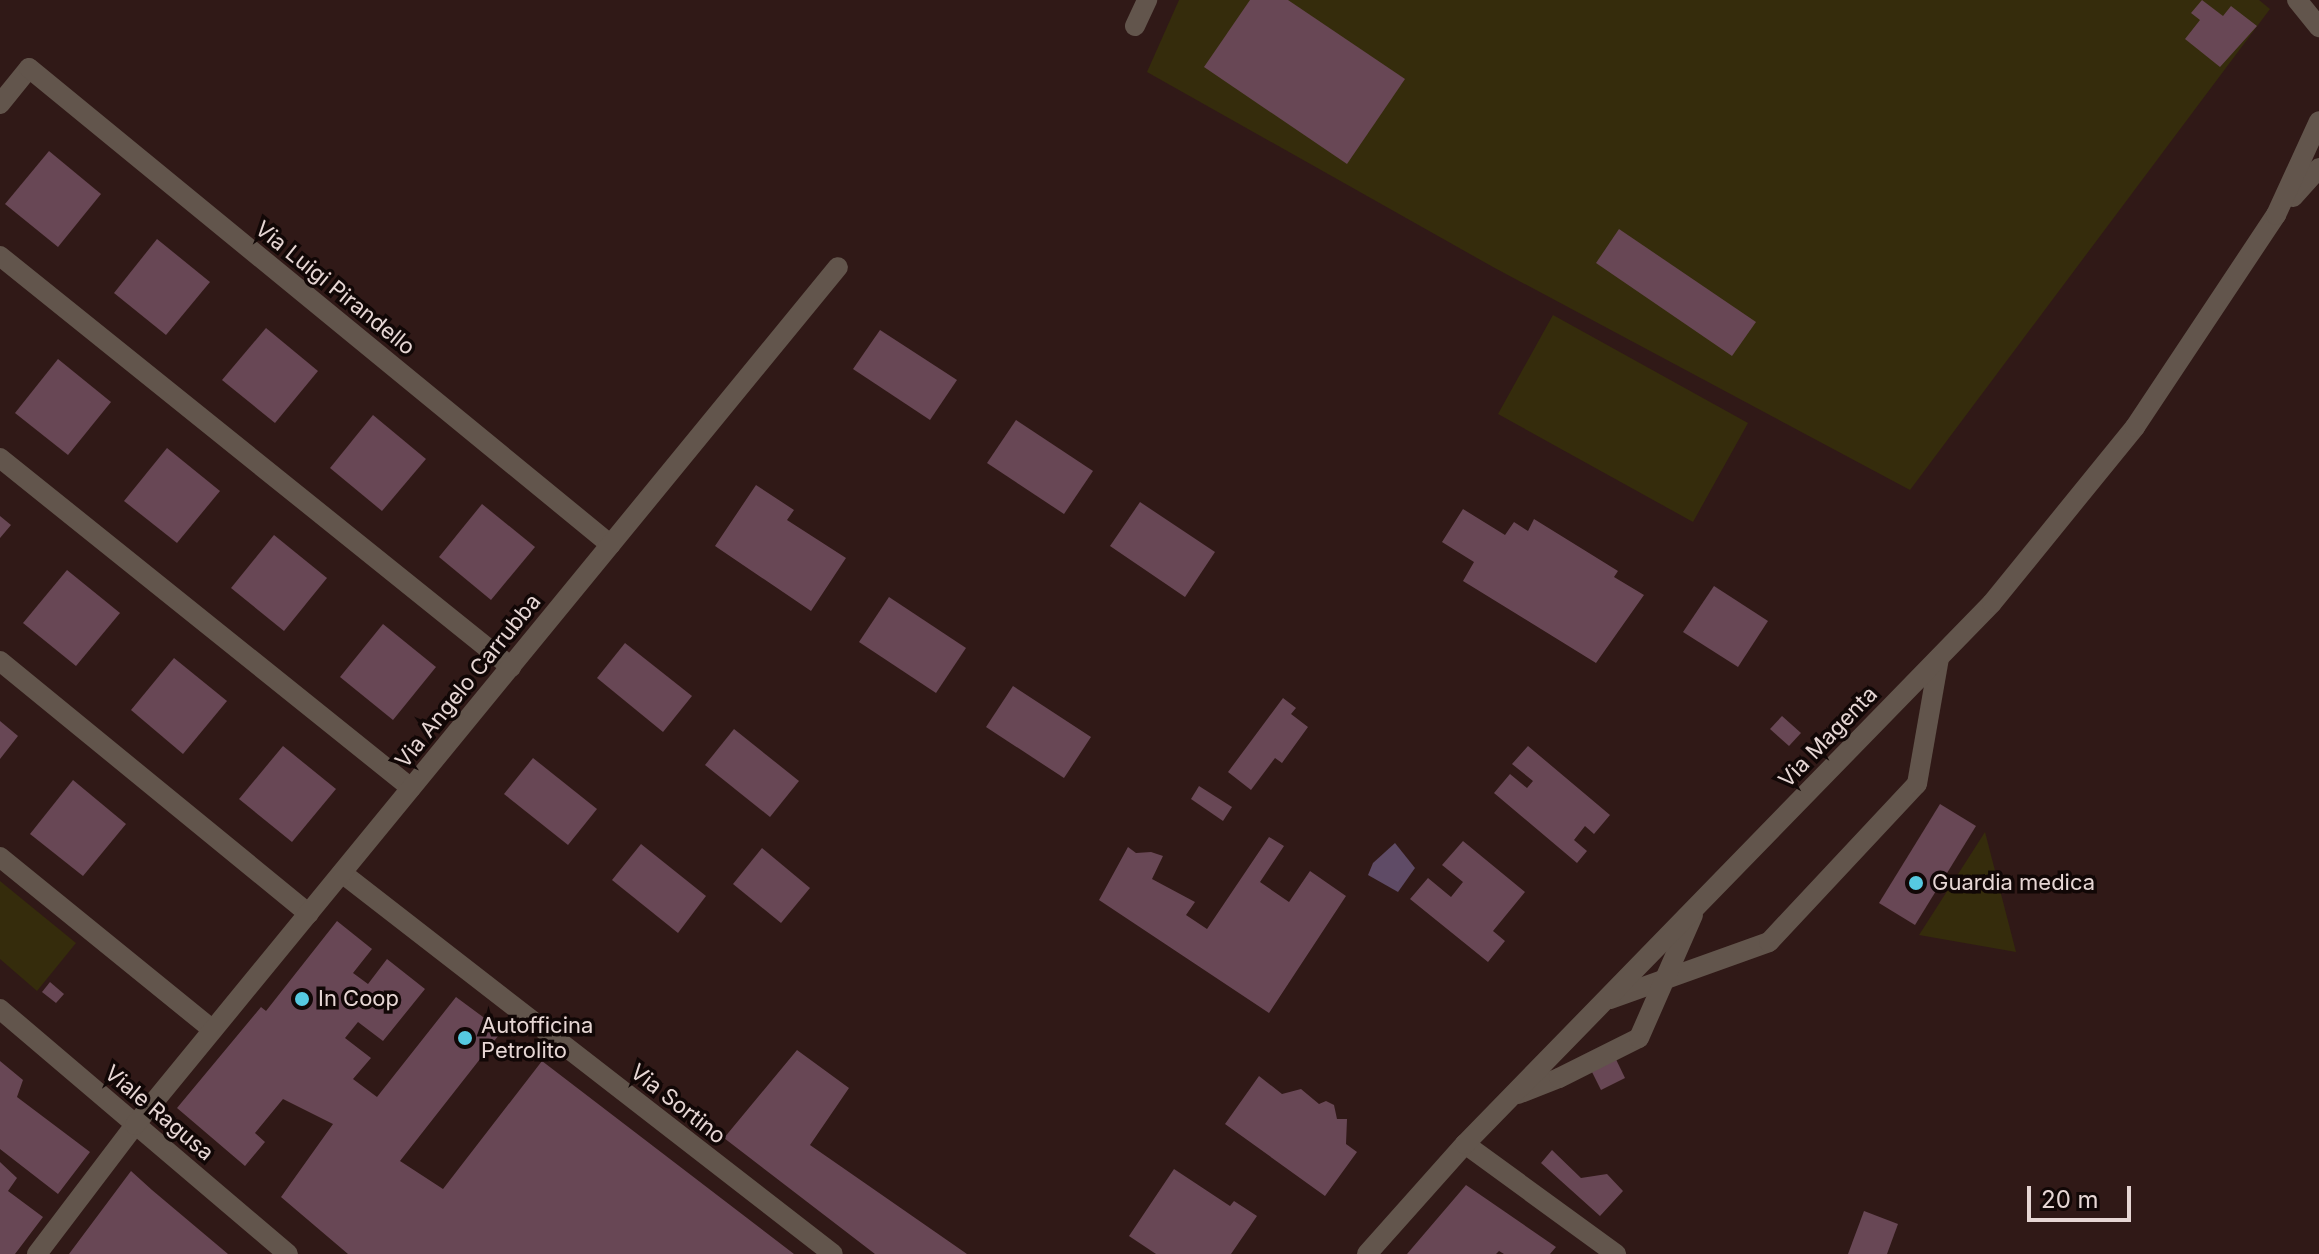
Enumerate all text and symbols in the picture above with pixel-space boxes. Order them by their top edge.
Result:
street label: Via Luigi Pirandello [250,215,420,361]
street label: Via Angelo Carrubba [390,589,546,773]
street label: Via Magenta [1773,681,1883,793]
place label: Guardia medica [1932,870,2095,896]
marker: Guardia medica [1907,874,1925,892]
place label: In Coop [318,986,399,1012]
marker: In Coop [293,990,311,1008]
place label: Autofficina Petrolito [481,1012,593,1064]
marker: Autofficina Petrolito [456,1029,474,1047]
street label: Via Sortino [625,1059,731,1149]
street label: Viale Ragusa [99,1060,219,1166]
scale bar [2031,1170,2135,1220]
text: 20 m [2041,1185,2099,1214]

